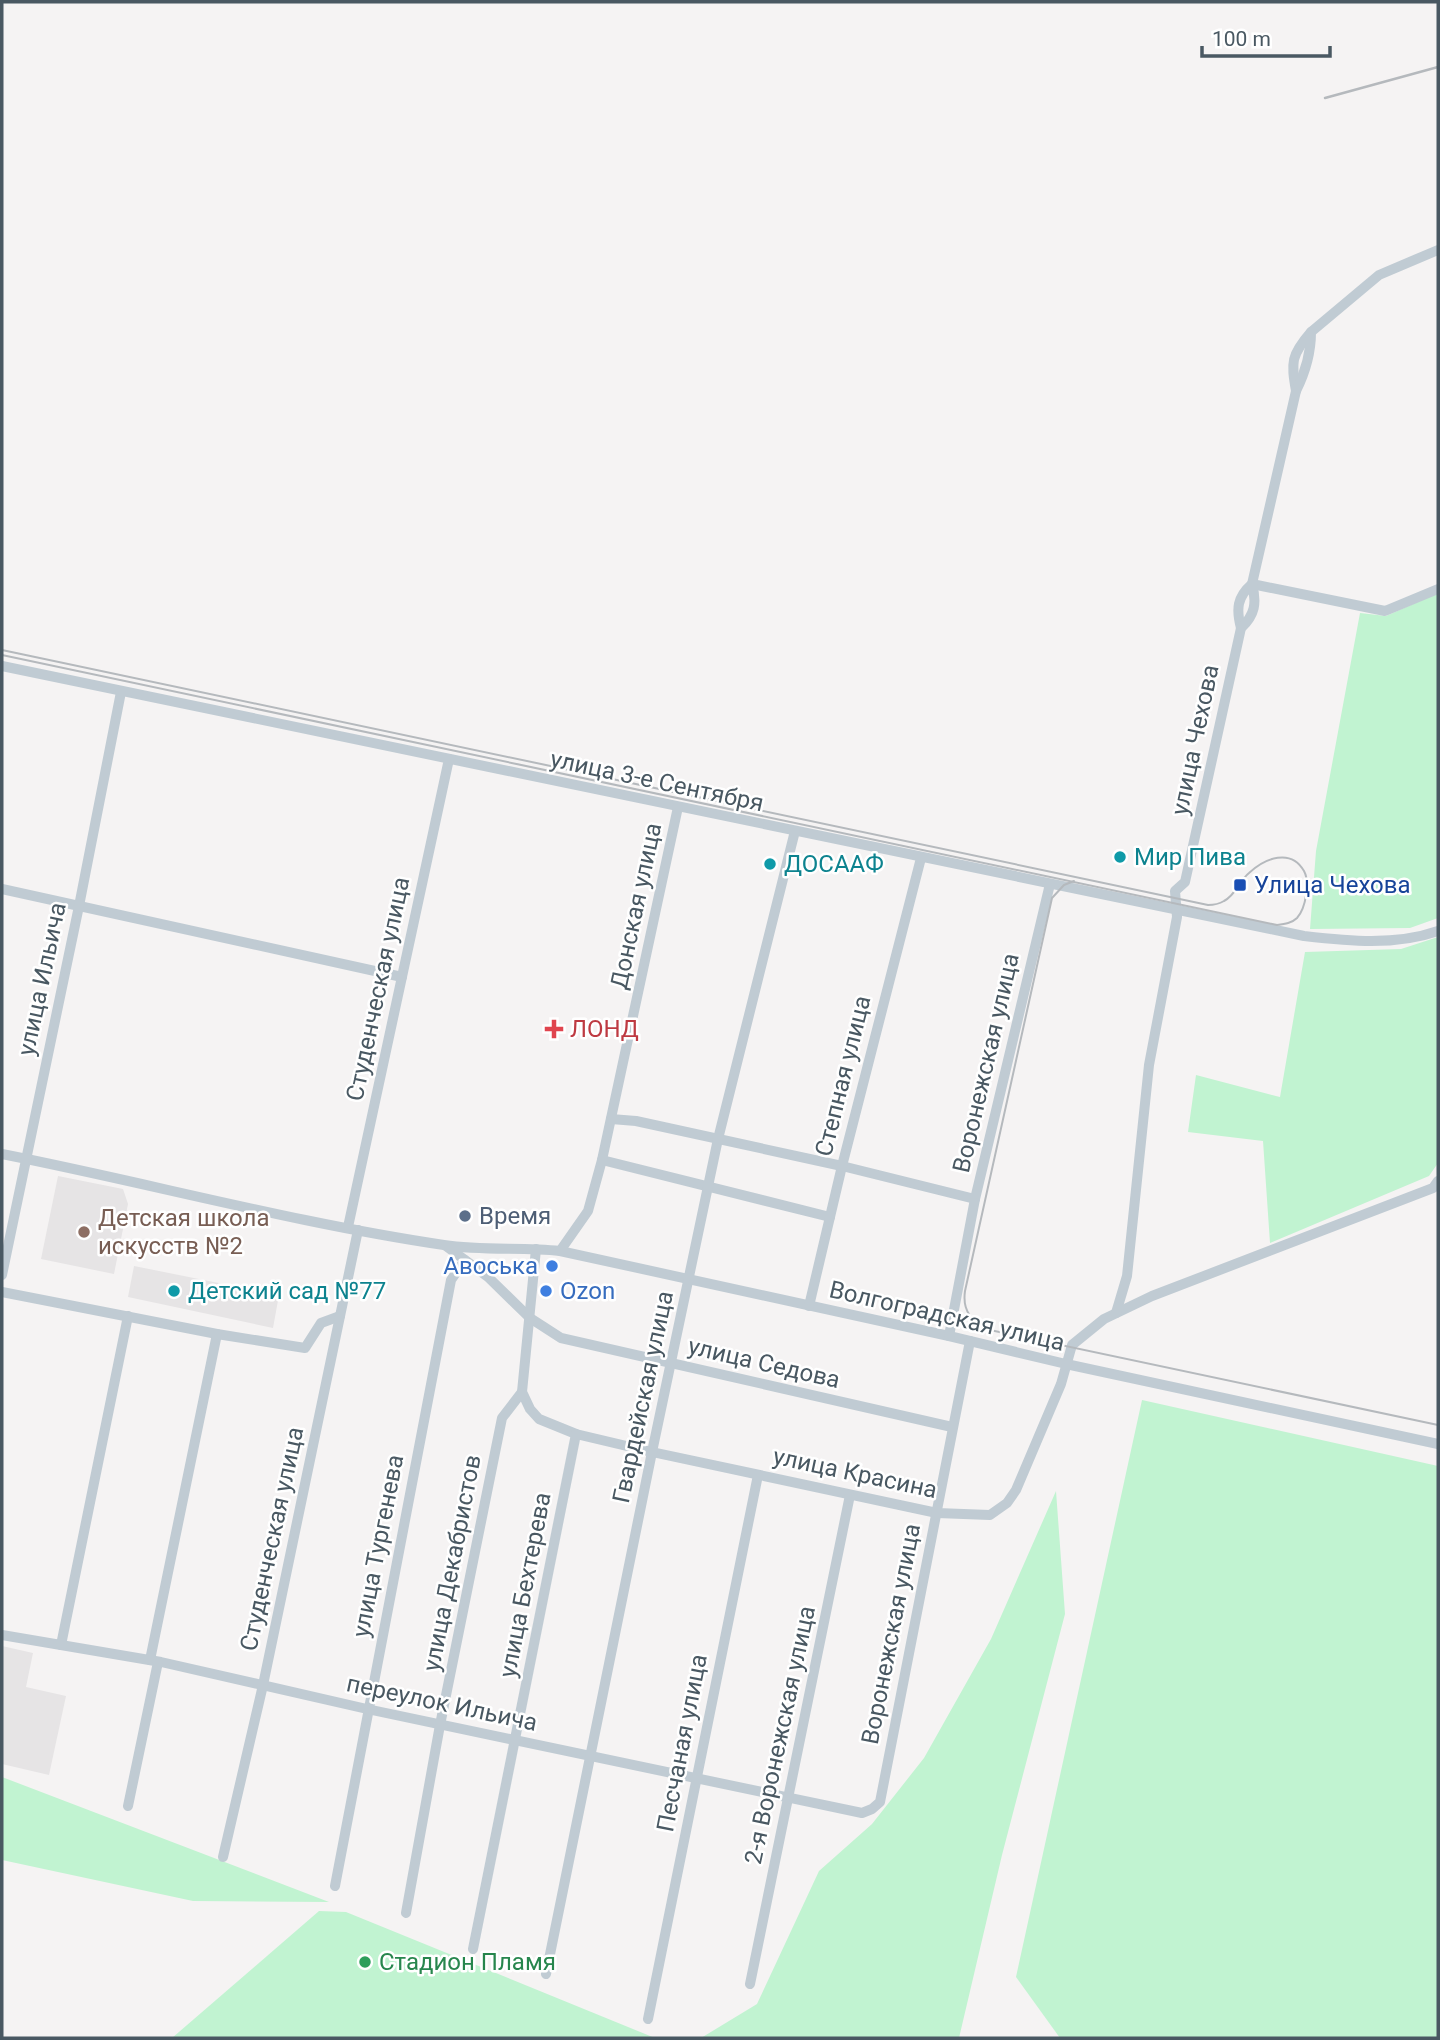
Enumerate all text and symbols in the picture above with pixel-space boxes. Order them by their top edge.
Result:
scale bar [1202,14,1330,58]
text: 100 m [1212,27,1271,51]
street label: улица Чехова [1165,662,1225,818]
street label: улица 3-е Сентября [548,745,766,817]
street label: Донская улица [605,820,667,992]
place label: Мир Пива [1134,843,1246,871]
marker: Мир Пива [1112,849,1128,865]
place label: ДОСААФ [784,850,884,878]
marker: ДОСААФ [762,856,778,872]
place label: Улица Чехова [1254,871,1411,899]
street label: Студенческая улица [341,874,415,1104]
marker: Улица Чехова [1232,877,1248,893]
street label: улица Ильича [12,900,72,1058]
street label: Воронежская улица [947,951,1025,1175]
street label: Степная улица [809,993,877,1159]
place label: ЛОНД [570,1015,639,1043]
marker: ЛОНД [544,1019,564,1039]
place label: Время [479,1202,551,1230]
place label: Детская школа искусств №2 [98,1204,270,1260]
marker: Время [457,1208,473,1224]
marker: Детская школа искусств №2 [76,1224,92,1240]
place label: Авоська [443,1252,538,1280]
marker: Авоська [544,1258,560,1274]
street label: Волгоградская улица [827,1275,1067,1357]
place label: Детский сад №77 [188,1277,386,1305]
place label: Ozon [560,1277,615,1305]
marker: Детский сад №77 [166,1283,182,1299]
marker: Ozon [538,1283,554,1299]
street label: Гвардейская улица [607,1288,679,1506]
street label: улица Седова [685,1332,843,1394]
street label: Студенческая улица [235,1424,309,1654]
street label: улица Красина [770,1442,940,1504]
street label: улица Тургенева [347,1452,409,1640]
street label: улица Декабристов [417,1452,487,1674]
street label: улица Бехтерева [493,1490,557,1680]
street label: Воронежская улица [856,1521,926,1747]
street label: 2-я Воронежская улица [739,1603,821,1867]
street label: Песчаная улица [651,1652,713,1834]
street label: переулок Ильича [344,1669,540,1737]
place label: Стадион Пламя [379,1948,556,1976]
marker: Стадион Пламя [357,1954,373,1970]

